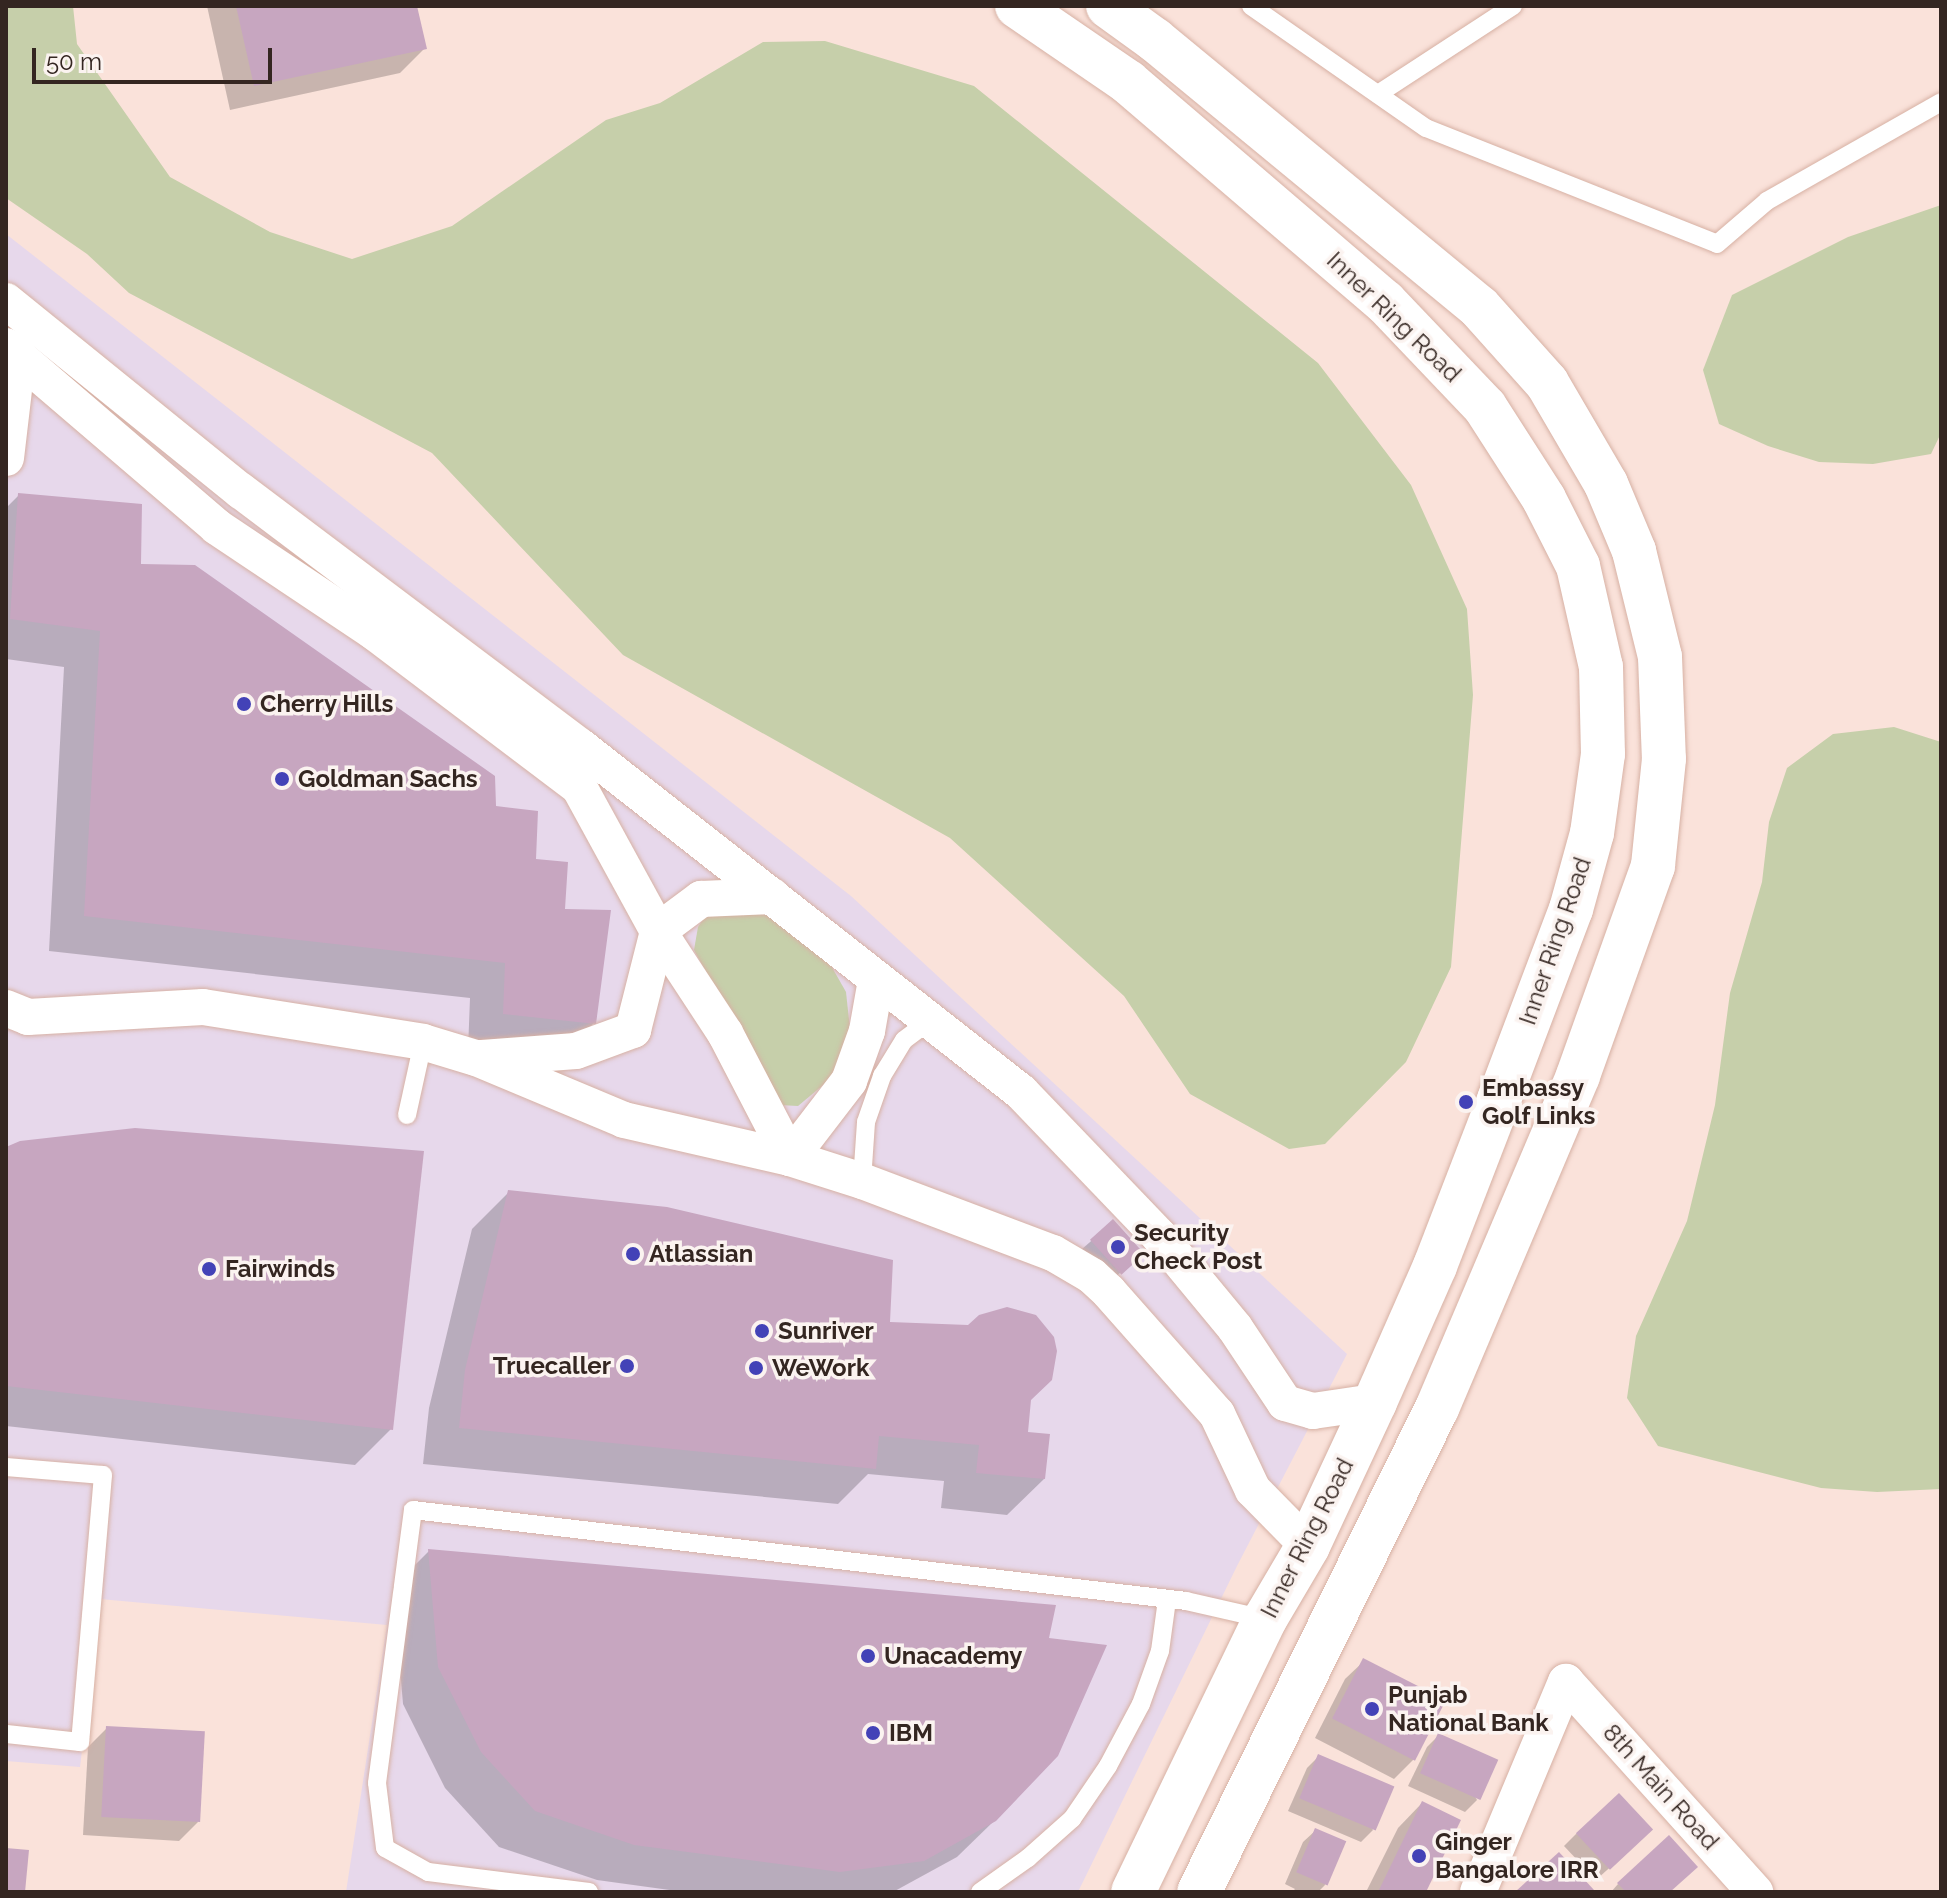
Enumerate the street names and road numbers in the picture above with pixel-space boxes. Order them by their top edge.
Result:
street label: Inner Ring Road [1321,246,1467,388]
street label: Inner Ring Road [1513,853,1597,1029]
street label: Inner Ring Road [1254,1453,1360,1623]
street label: 8th Main Road [1597,1718,1725,1856]

